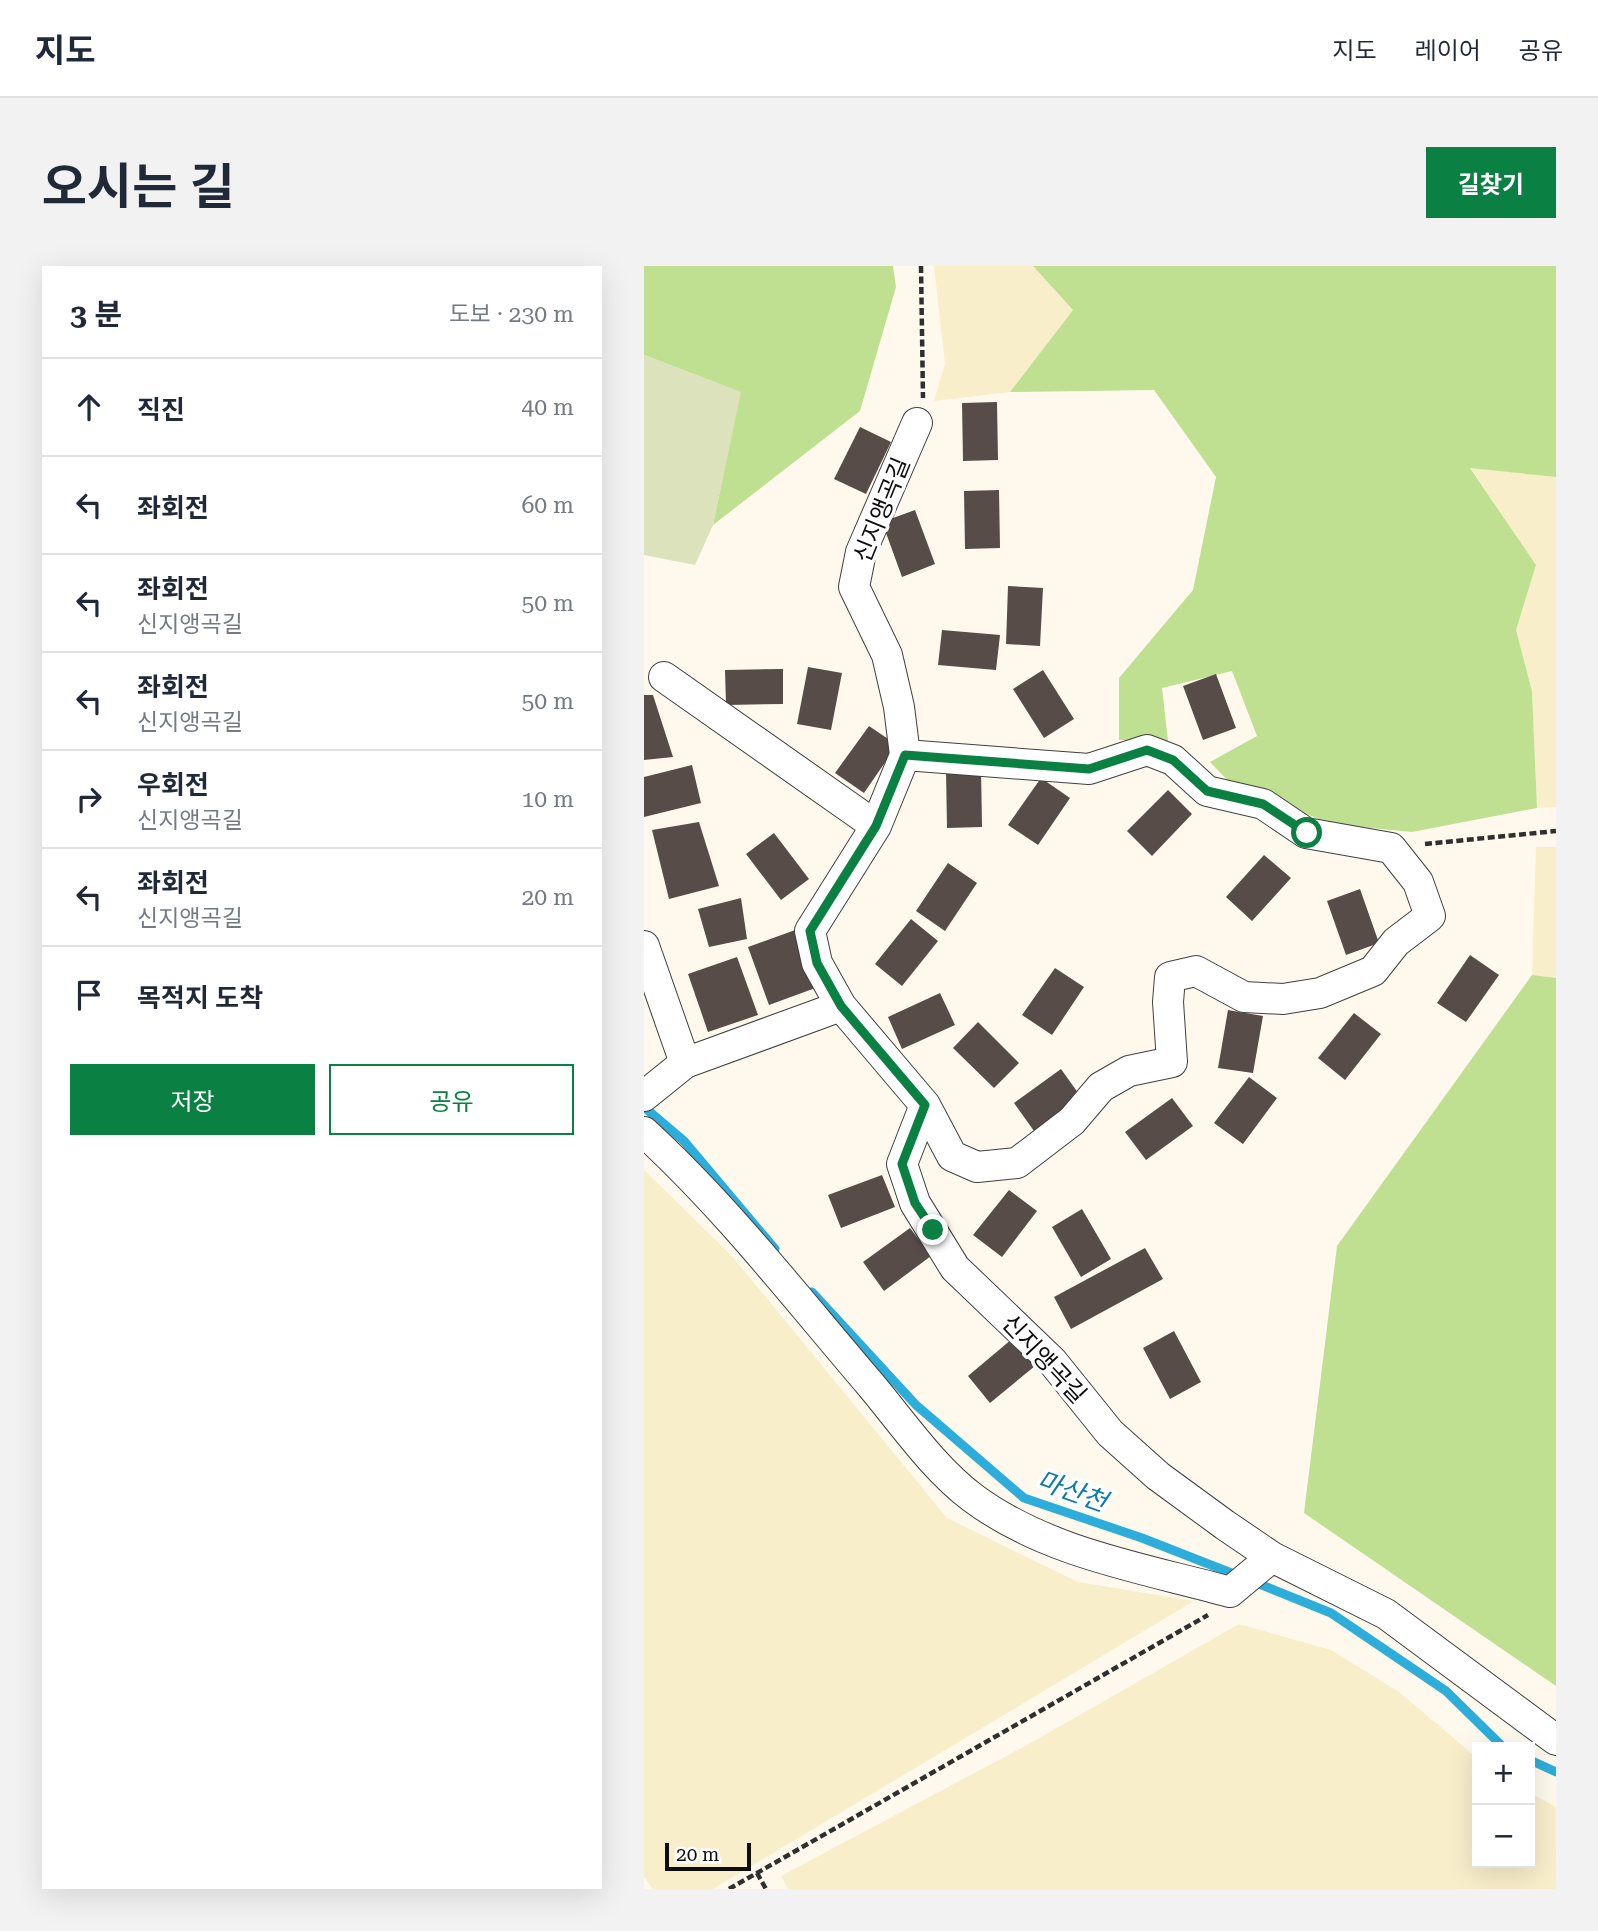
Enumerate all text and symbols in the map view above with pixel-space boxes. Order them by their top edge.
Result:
text: 지도 [35,31,96,70]
text: 지도 [1332,37,1377,65]
text: 레이어 [1415,37,1481,65]
text: 공유 [1519,37,1563,65]
button: 길찾기 [1426,147,1556,218]
text: 오시는 길 [42,159,235,216]
text: 3 분 [70,297,122,332]
text: 도보 · 230 m [449,301,574,328]
icon: ahead [70,388,108,426]
text: 40 m [521,394,574,421]
text: 직진 [137,395,185,425]
street label: 신지앵곡길 [848,454,916,566]
icon: left [70,486,108,524]
text: 60 m [521,492,574,519]
text: 좌회전 [137,493,209,523]
text: 좌회전 [137,574,209,604]
icon: left [70,584,108,622]
text: 50 m [521,590,574,617]
text: 신지앵곡길 [137,611,243,638]
text: 좌회전 [137,672,209,702]
icon: left [70,682,108,720]
text: 50 m [521,688,574,715]
text: 신지앵곡길 [137,709,243,736]
text: 우회전 [137,770,209,800]
icon: right [70,780,108,818]
text: 10 m [521,786,574,813]
text: 신지앵곡길 [137,807,243,834]
route start [1291,817,1322,848]
text: 좌회전 [137,868,209,898]
icon: left [70,878,108,916]
text: 20 m [521,884,574,911]
text: 신지앵곡길 [137,905,243,932]
icon: arrive [70,976,108,1014]
text: 목적지 도착 [137,983,263,1013]
button: 저장 [70,1064,315,1135]
button: 공유 [329,1064,574,1135]
route end [917,1214,948,1245]
street label: 신지앵곡길 [996,1309,1092,1409]
water label: 마산천 [1033,1465,1114,1518]
map controls [1472,1742,1535,1868]
button: + [1472,1742,1535,1805]
button: − [1472,1805,1535,1868]
scale bar [665,1840,751,1872]
text: 20 m [676,1843,719,1866]

